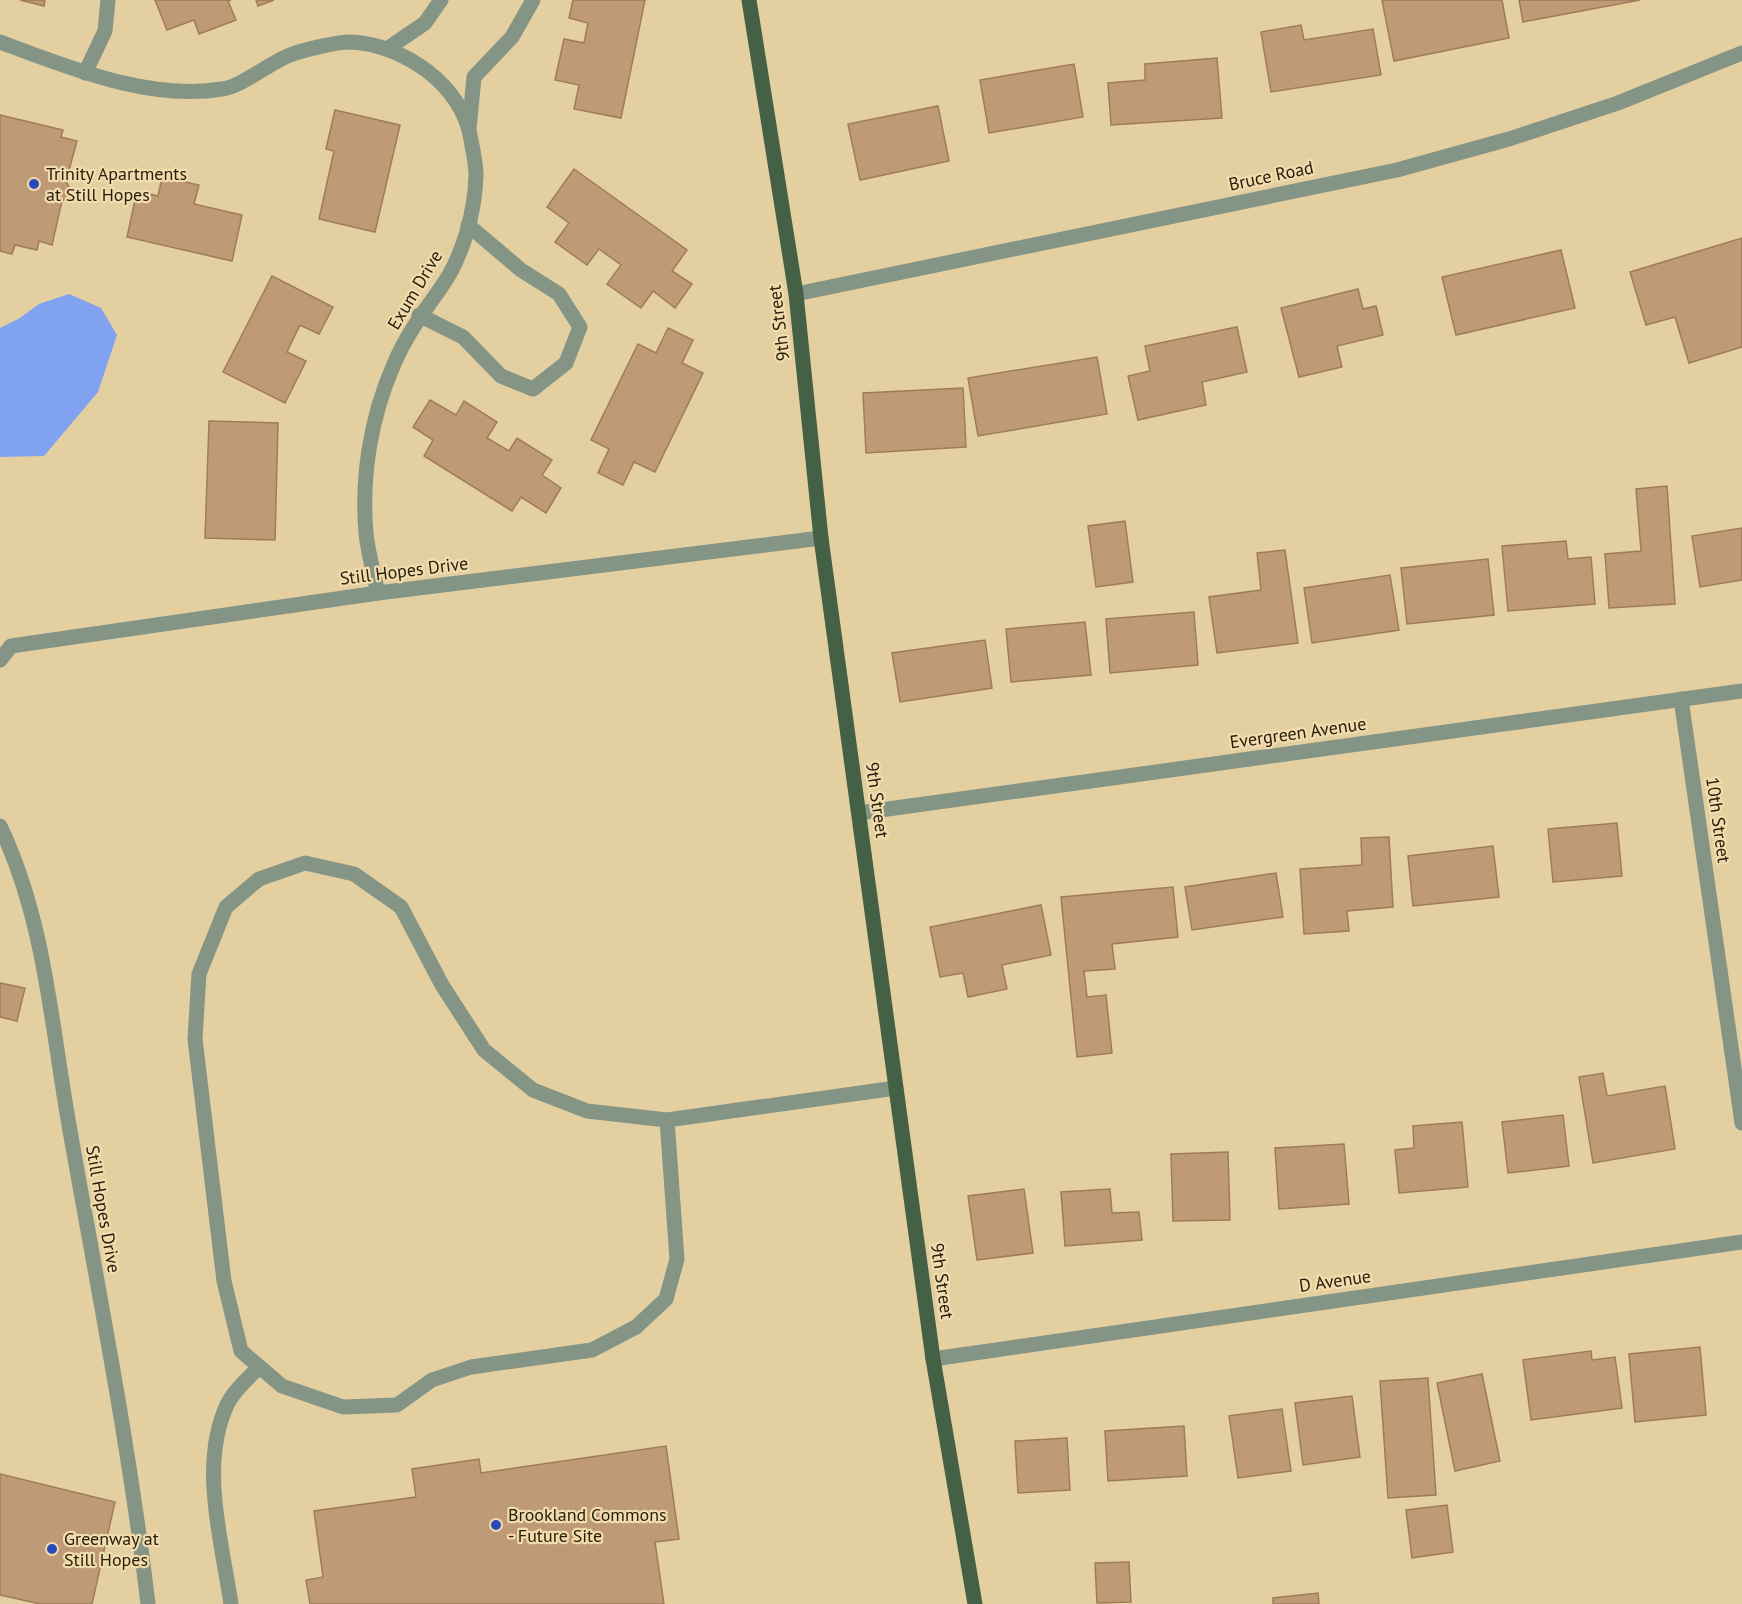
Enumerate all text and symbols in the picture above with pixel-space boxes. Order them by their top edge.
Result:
street label: Bruce Road [1226,155,1315,196]
place label: Trinity Apartments at Still Hopes [46,162,187,206]
marker: Trinity Apartments at Still Hopes [27,177,41,191]
street label: Exum Drive [382,246,447,334]
street label: 9th Street [762,284,795,362]
street label: Still Hopes Drive [338,551,469,590]
street label: Evergreen Avenue [1228,712,1368,753]
street label: 9th Street [861,760,894,839]
street label: 10th Street [1701,776,1736,864]
street label: Still Hopes Drive [81,1143,126,1275]
street label: 9th Street [926,1241,959,1320]
street label: D Avenue [1298,1264,1372,1297]
place label: Brookland Commons - Future Site [508,1503,667,1547]
marker: Brookland Commons - Future Site [489,1518,503,1532]
place label: Greenway at Still Hopes [64,1527,159,1571]
marker: Greenway at Still Hopes [45,1542,59,1556]

